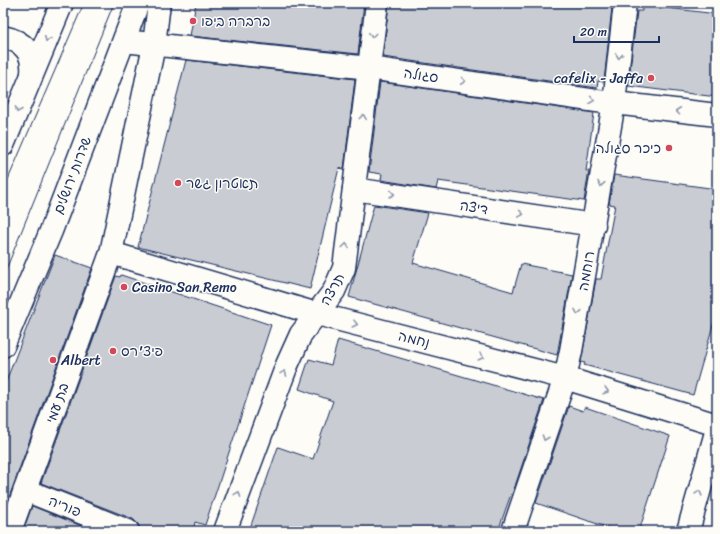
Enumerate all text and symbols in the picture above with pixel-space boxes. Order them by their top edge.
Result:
place label: ברברה ביפו [201,9,270,34]
marker: ברברה ביפו [188,16,198,26]
scale bar [574,18,659,44]
text: 20 m [580,21,607,43]
one-way arrow [368,32,377,38]
one-way arrow [44,35,52,42]
one-way arrow [615,53,624,59]
street label: סגולה [402,61,440,90]
place label: cafelix - Jaffa [554,66,644,91]
marker: cafelix - Jaffa [646,73,656,83]
one-way arrow [460,76,466,85]
one-way arrow [588,95,595,104]
one-way arrow [14,106,22,113]
one-way arrow [675,107,681,116]
one-way arrow [358,114,367,120]
street label: שדרות ירושלים [46,132,99,218]
place label: כיכר סגולה [596,136,661,161]
marker: כיכר סגולה [664,143,674,153]
place label: תאטרון גשר [186,171,258,196]
marker: תאטרון גשר [173,178,183,188]
one-way arrow [597,181,606,187]
one-way arrow [389,189,395,198]
street label: דיצה [458,193,490,222]
one-way arrow [518,209,524,218]
one-way arrow [342,243,351,249]
street label: רוחמה [571,249,602,293]
street label: תרצה [313,268,352,310]
place label: Casino San Remo [132,275,237,300]
marker: Casino San Remo [119,282,129,292]
one-way arrow [574,309,583,315]
one-way arrow [351,319,358,328]
street label: נחמה [395,323,432,355]
place label: פיצ'רס [121,339,163,364]
marker: פיצ'רס [108,346,118,356]
place label: Albert [60,348,101,373]
one-way arrow [477,352,484,360]
marker: Albert [48,355,58,365]
one-way arrow [279,369,287,376]
street label: בת עמי [39,379,76,427]
one-way arrow [602,386,609,395]
one-way arrow [541,434,550,441]
street label: פוריה [44,489,85,524]
one-way arrow [694,490,703,497]
one-way arrow [234,491,242,498]

